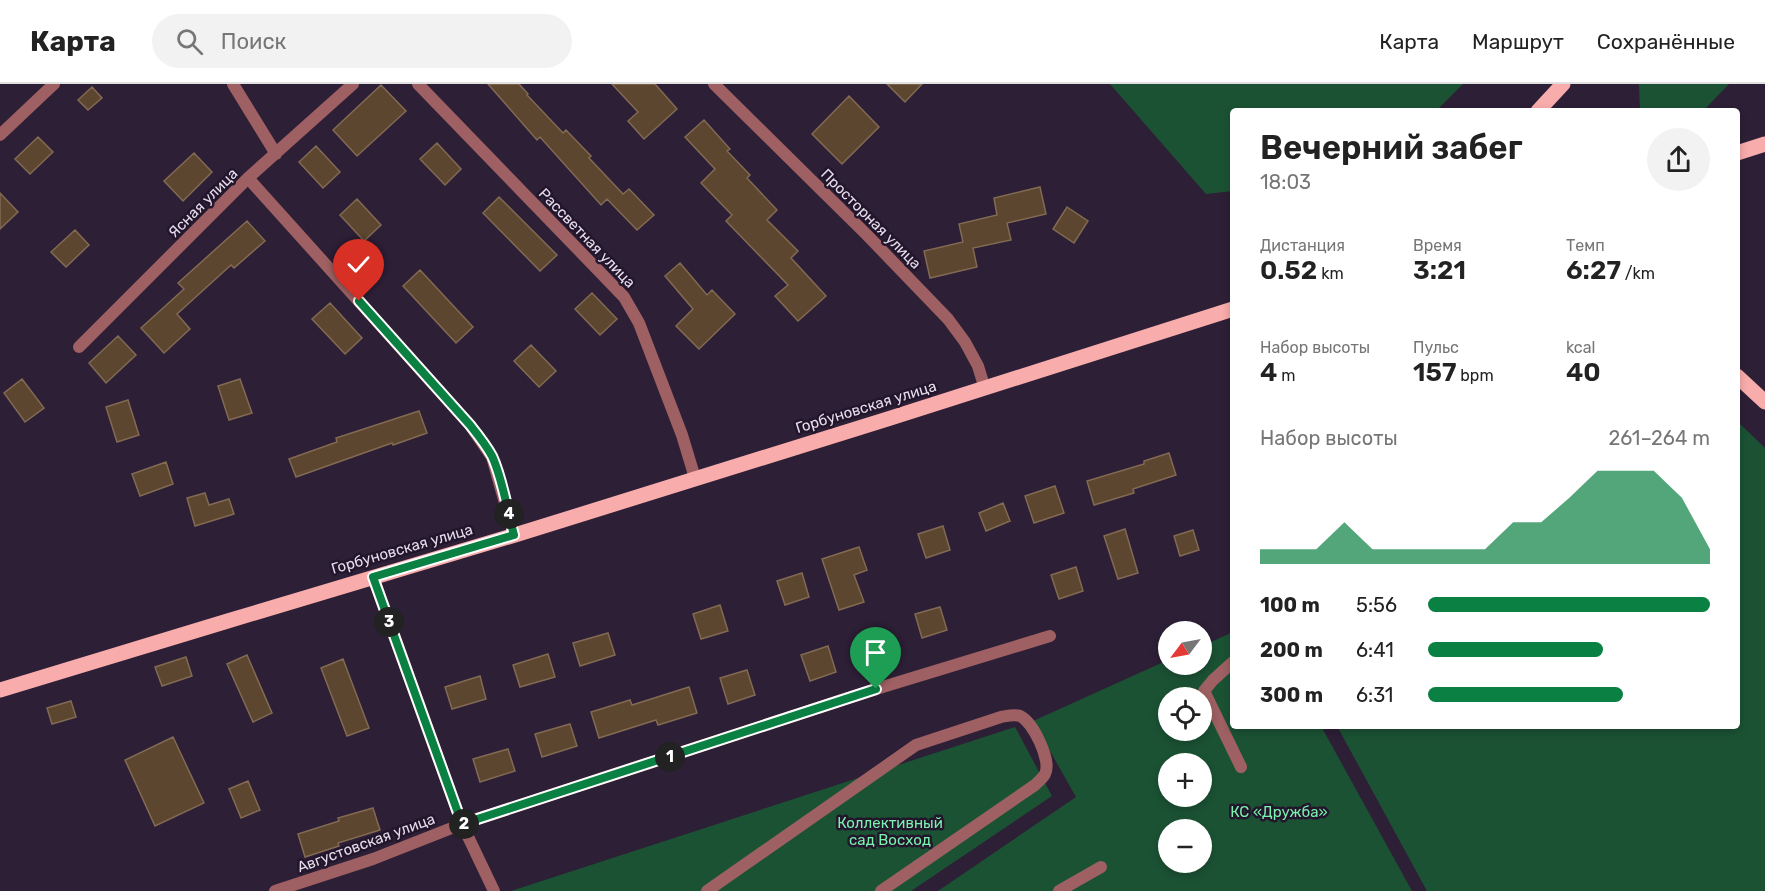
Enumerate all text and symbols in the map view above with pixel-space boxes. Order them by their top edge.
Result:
search box [152,14,572,68]
text: Карта [30,25,116,58]
icon: search [173,25,206,58]
text: Поиск [221,28,286,55]
text: Карта [1379,29,1439,54]
text: Маршрут [1472,29,1564,54]
text: Сохранённые [1597,29,1735,54]
text: Вечерний забег [1260,128,1523,167]
button: share [1647,128,1710,191]
street label: Ясная улица [165,165,241,241]
street label: Просторная улица [817,165,925,273]
text: 18:03 [1260,170,1311,194]
street label: Рассветная улица [535,184,639,292]
text: Дистанция [1260,236,1345,255]
text: Время [1413,236,1462,255]
text: Темп [1566,236,1605,255]
pin [333,239,384,301]
icon: check [342,248,375,281]
text: 0.52 [1260,255,1317,286]
text: 3:21 [1413,255,1466,286]
text: 6:27 [1566,255,1621,286]
text: km [1317,264,1344,283]
text: /km [1621,264,1655,283]
text: Набор высоты [1260,338,1370,357]
text: Пульс [1413,338,1459,357]
text: kcal [1566,338,1595,357]
text: 4 [1260,357,1277,388]
text: 157 [1413,357,1456,388]
text: 40 [1566,357,1601,388]
text: m [1277,366,1296,385]
text: bpm [1456,366,1494,385]
street label: Горбуновская улица [793,377,939,437]
text: Набор высоты [1260,426,1398,450]
text: 261–264 m [1609,426,1710,450]
pin: 4 [494,499,524,529]
text: 4 [504,504,514,523]
street label: Горбуновская улица [329,520,475,578]
text: 100 m [1260,593,1320,617]
text: 5:56 [1356,593,1397,617]
pin: 3 [374,607,404,637]
text: 3 [384,612,394,631]
north arrow [1158,621,1212,675]
map controls [1158,621,1212,873]
pin [850,627,901,689]
icon: arrive [859,636,892,669]
text: 200 m [1260,638,1323,662]
text: 6:41 [1356,638,1394,662]
text: 300 m [1260,683,1323,707]
text: 6:31 [1356,683,1393,707]
button: locate [1158,687,1212,741]
pin: 1 [655,742,685,772]
text: 1 [666,747,674,766]
button: + [1158,753,1212,807]
park label: КС «Дружба» [1230,803,1328,821]
pin: 2 [449,809,479,839]
street label: Августовская улица [295,810,437,876]
text: 2 [459,814,469,833]
park label: Коллективный сад Восход [837,814,943,849]
button: − [1158,819,1212,873]

